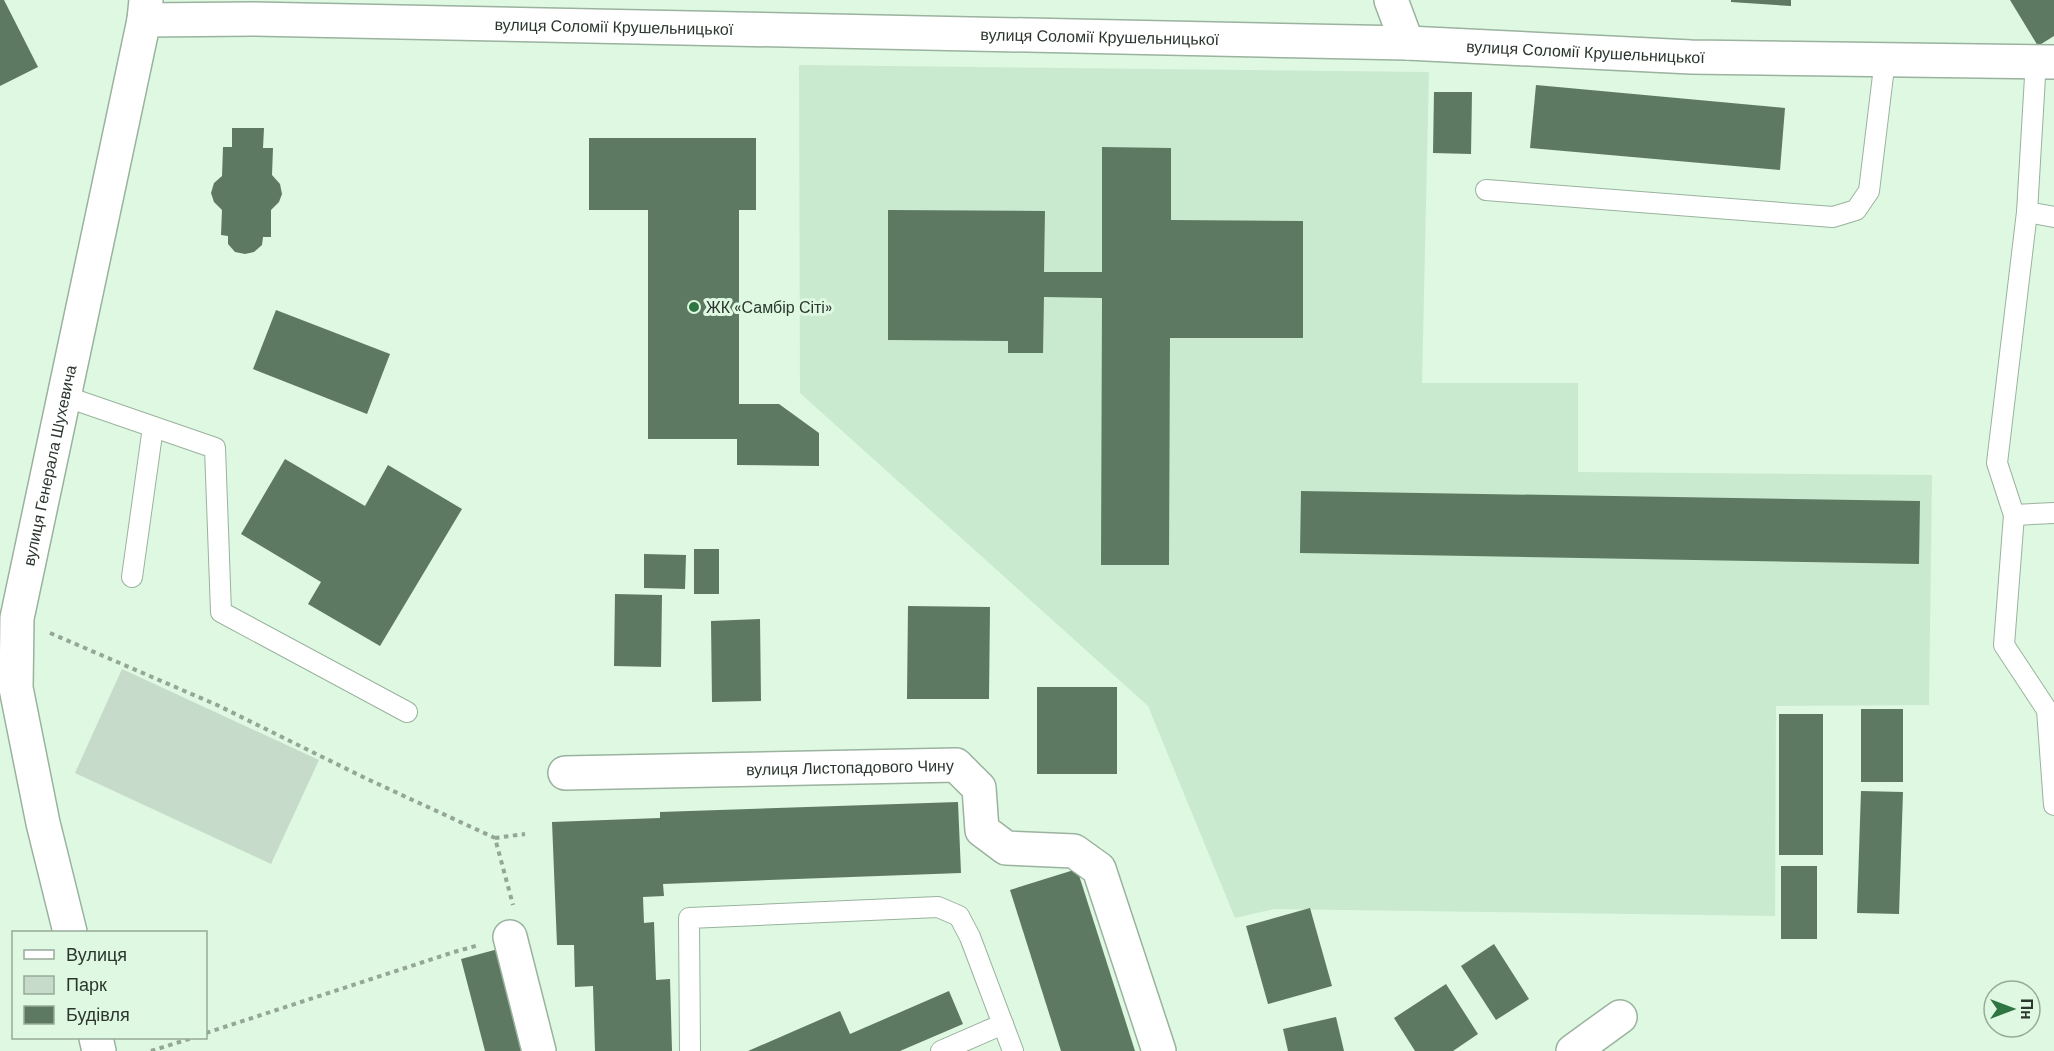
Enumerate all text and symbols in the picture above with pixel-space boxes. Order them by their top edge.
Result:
street label: вулиця Соломії Крушельницької [494,14,734,40]
street label: вулиця Соломії Крушельницької [980,24,1220,50]
street label: вулиця Соломії Крушельницької [1466,36,1705,68]
place label: ЖК «Самбір Сіті» [706,297,832,318]
marker: ЖК «Самбір Сіті» [687,300,701,314]
street label: вулиця Генерала Шухевича [18,363,81,568]
street label: вулиця Листопадового Чину [746,755,954,780]
legend [12,931,207,1039]
text: Вулиця [66,943,127,967]
text: Парк [66,973,107,997]
north arrow [1982,979,2042,1039]
text: Пн [2016,998,2037,1020]
text: Будівля [66,1003,130,1027]

